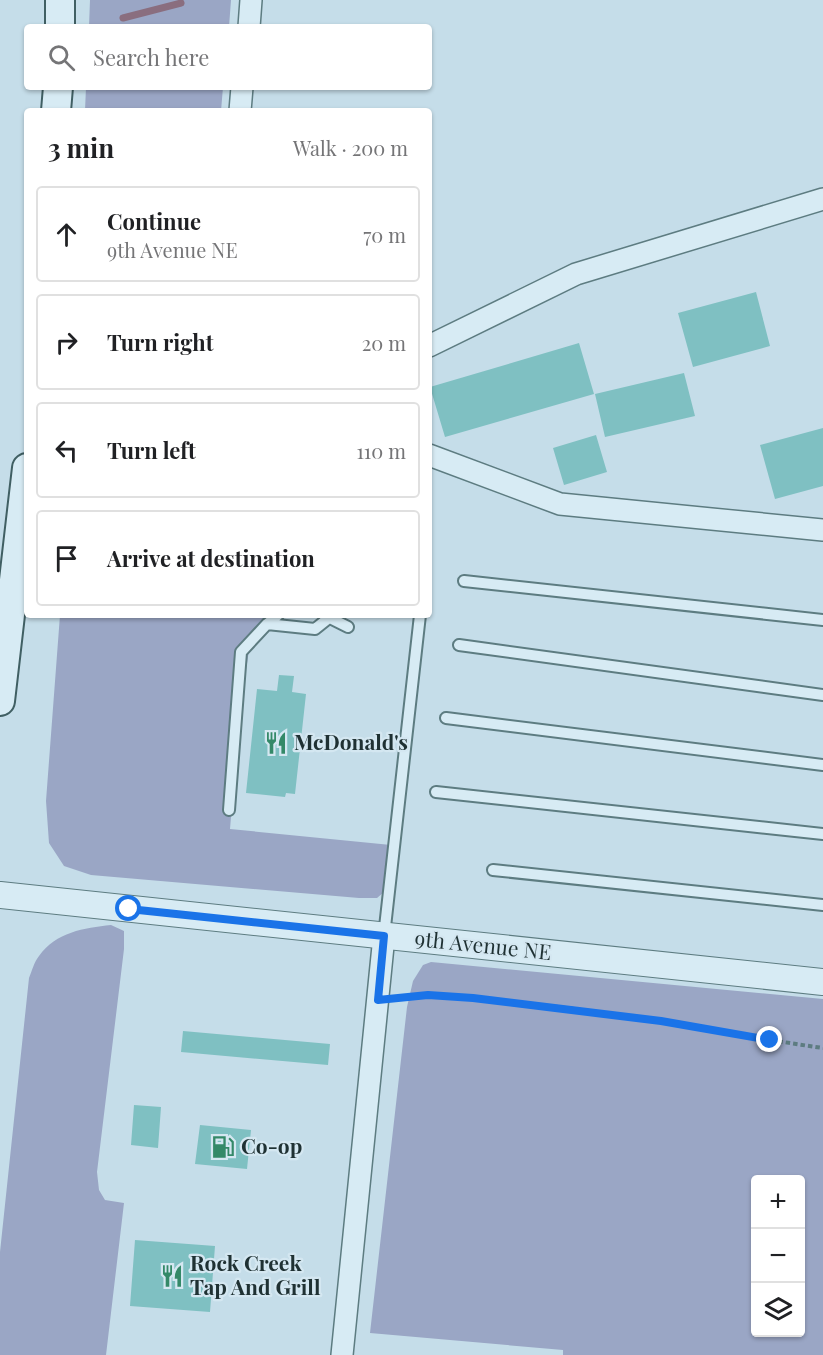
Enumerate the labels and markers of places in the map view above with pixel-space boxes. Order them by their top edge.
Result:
place label: McDonald's [294,727,408,755]
restaurant icon: McDonald's [263,730,289,756]
place label: Co-op [241,1131,302,1159]
fuel station icon: Co-op [210,1134,236,1160]
place label: Rock Creek Tap And Grill [190,1248,321,1300]
restaurant icon: Rock Creek Tap And Grill [159,1263,185,1289]

